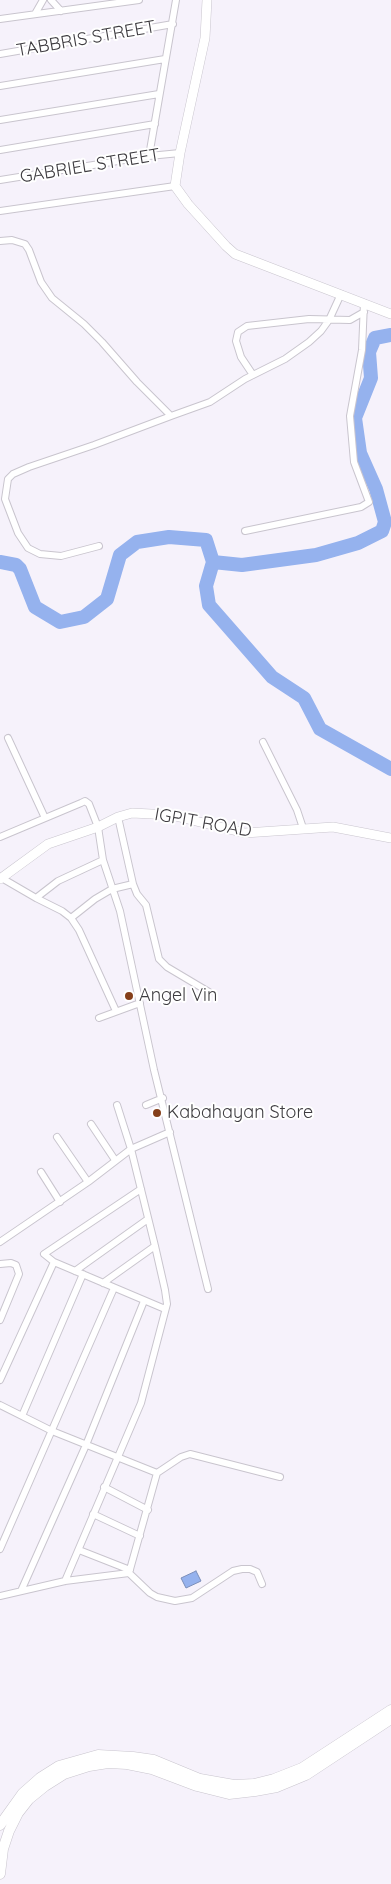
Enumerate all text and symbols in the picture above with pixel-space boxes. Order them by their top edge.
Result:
street label: TABBRIS STREET [15,16,157,62]
street label: GABRIEL STREET [18,144,162,188]
street label: IGPIT ROAD [153,804,253,842]
place label: Angel Vin [139,985,217,1007]
marker: Angel Vin [123,990,135,1002]
place label: Kabahayan Store [167,1102,313,1124]
marker: Kabahayan Store [151,1107,163,1119]

